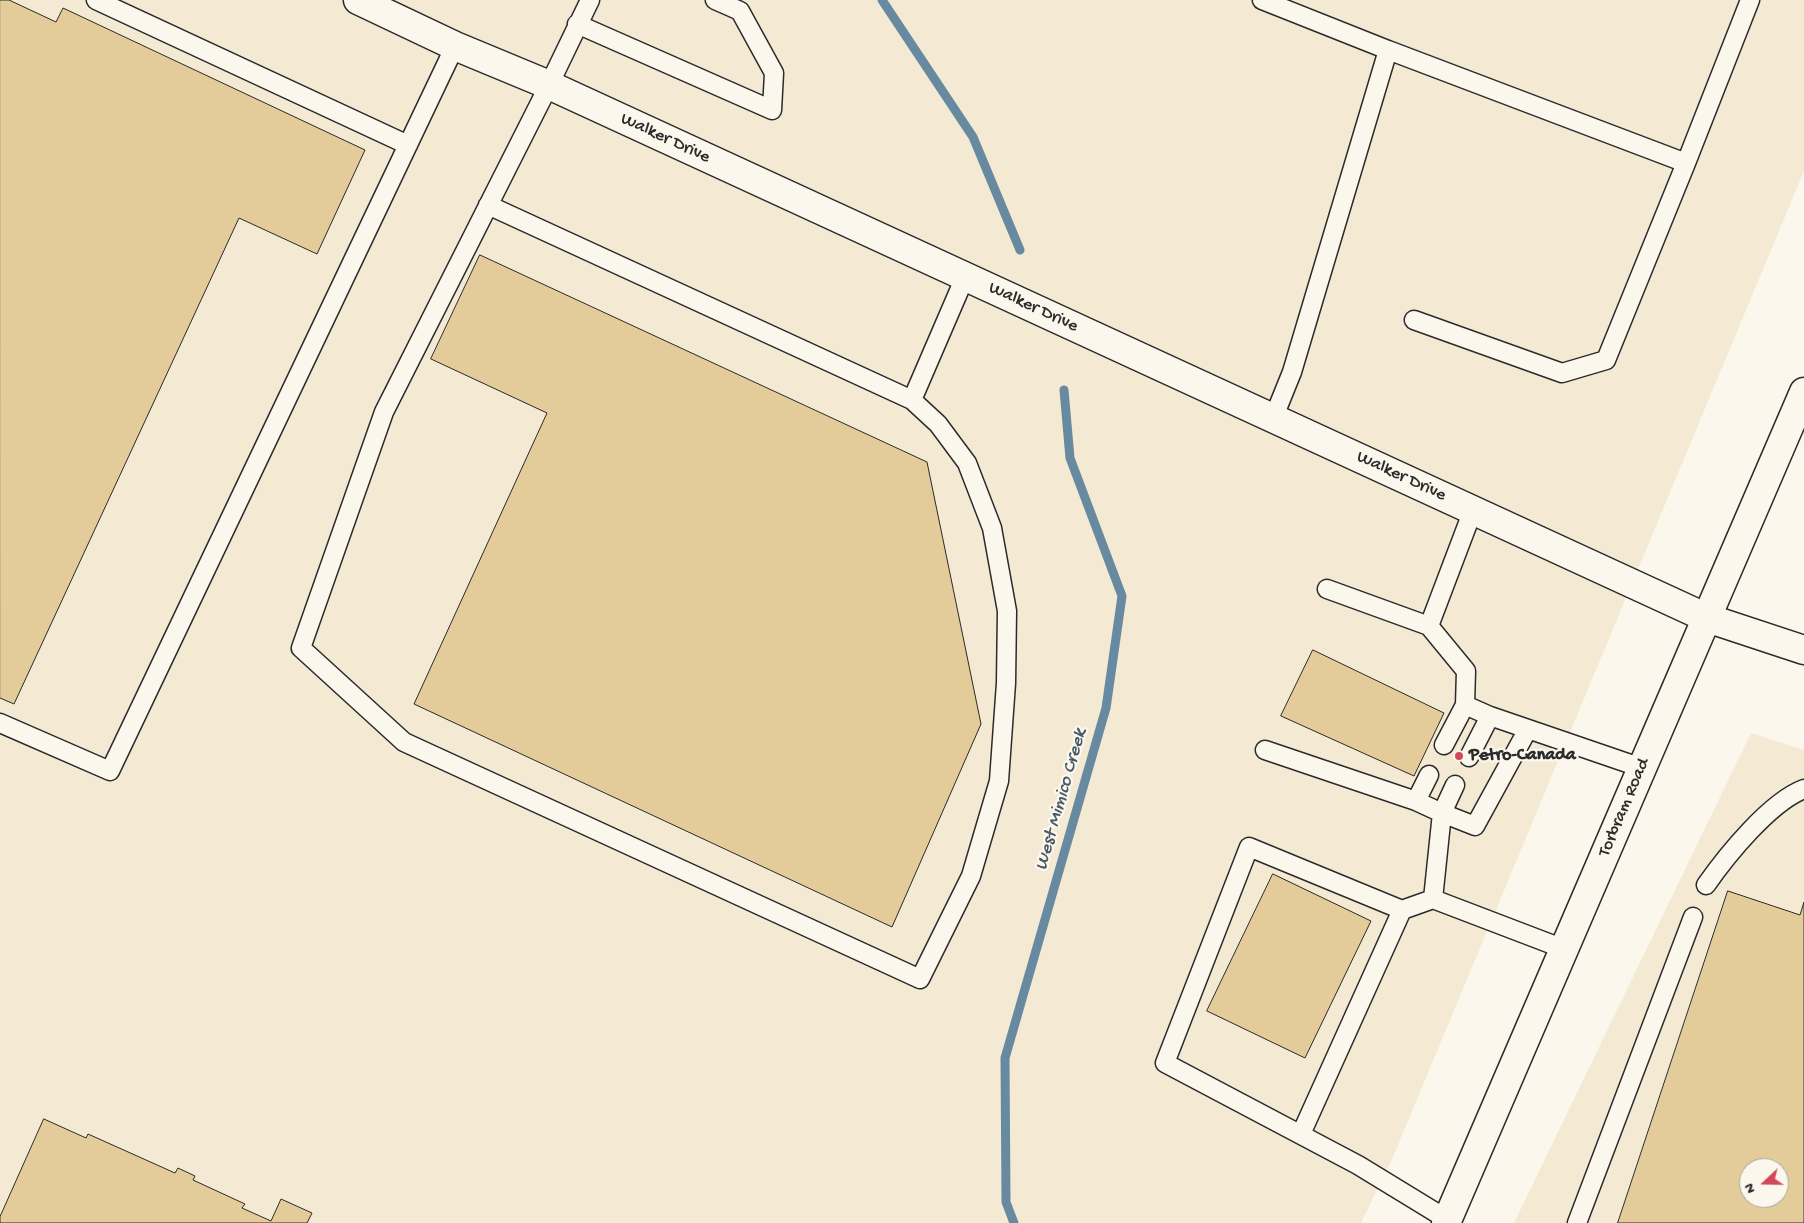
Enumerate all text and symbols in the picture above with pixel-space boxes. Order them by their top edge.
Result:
street label: Walker Drive [617,109,713,169]
street label: Walker Drive [985,278,1081,338]
street label: Walker Drive [1353,447,1449,507]
water label: West Mimico Creek [1031,727,1093,873]
place label: Petro-Canada [1469,745,1576,767]
marker: Petro-Canada [1453,750,1465,762]
street label: Torbram Road [1595,756,1655,860]
north arrow [1739,1158,1789,1208]
text: N [1741,1181,1760,1196]

